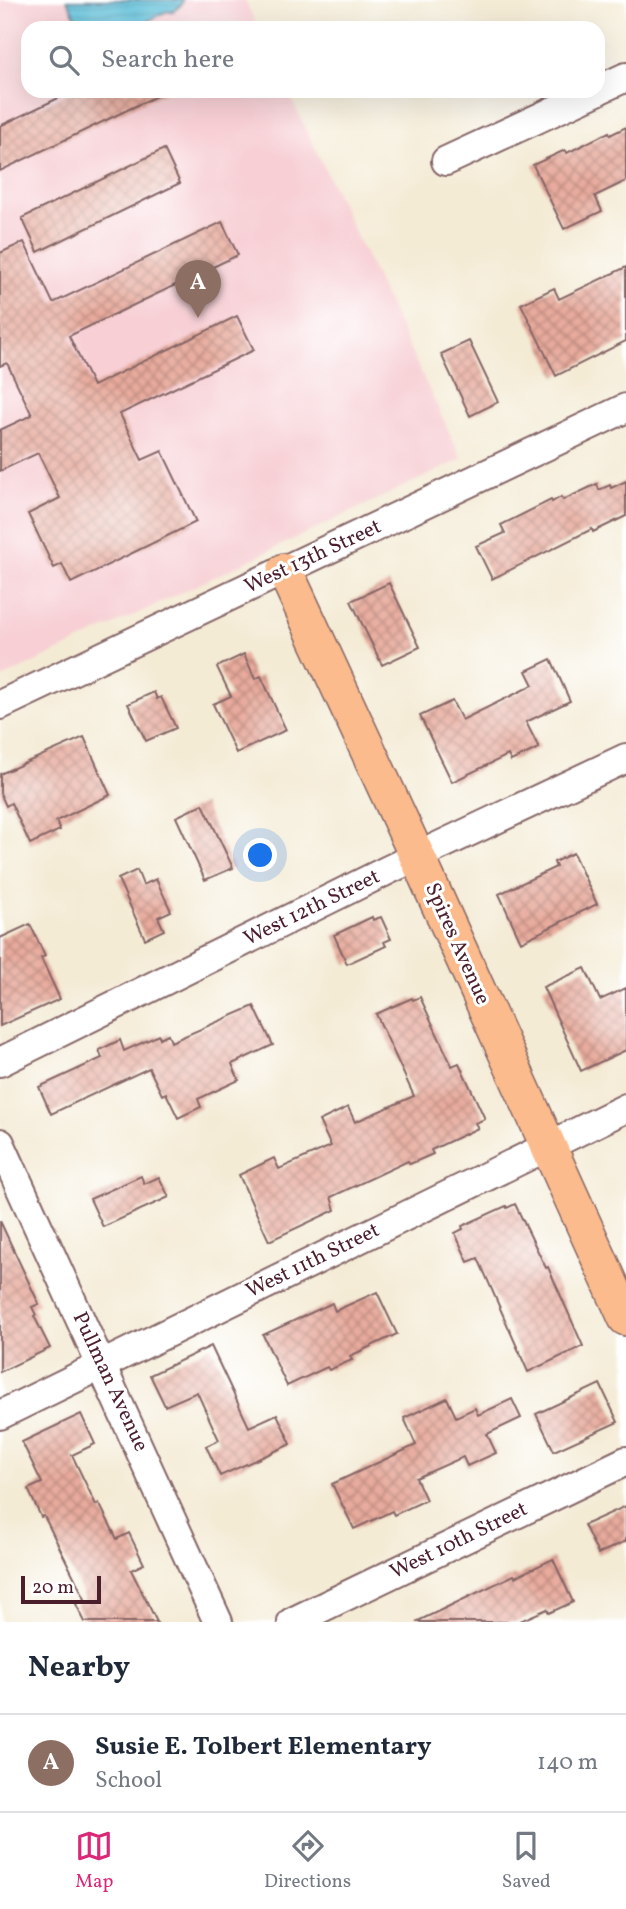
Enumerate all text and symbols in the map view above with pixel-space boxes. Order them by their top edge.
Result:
search box [21,21,605,98]
icon: search [45,41,83,79]
text: Search here [101,42,234,78]
pin: A [175,260,221,318]
street label: West 13th Street [240,513,386,601]
your location [243,838,277,872]
street label: West 12th Street [239,862,385,954]
street label: Spires Avenue [417,878,497,1010]
street label: West 11th Street [241,1216,385,1306]
street label: Pullman Avenue [65,1307,155,1457]
street label: West 10th Street [385,1495,533,1587]
scale bar [21,1573,102,1605]
text: 20 m [32,1575,74,1601]
text: Nearby [28,1647,130,1689]
text: Susie E. Tolbert Elementary [95,1729,432,1765]
text: A [43,1747,59,1779]
text: 140 m [537,1747,598,1779]
text: School [95,1765,162,1797]
tab: Map [75,1827,113,1895]
tab: Directions [264,1827,351,1895]
tab: Saved [502,1827,551,1895]

